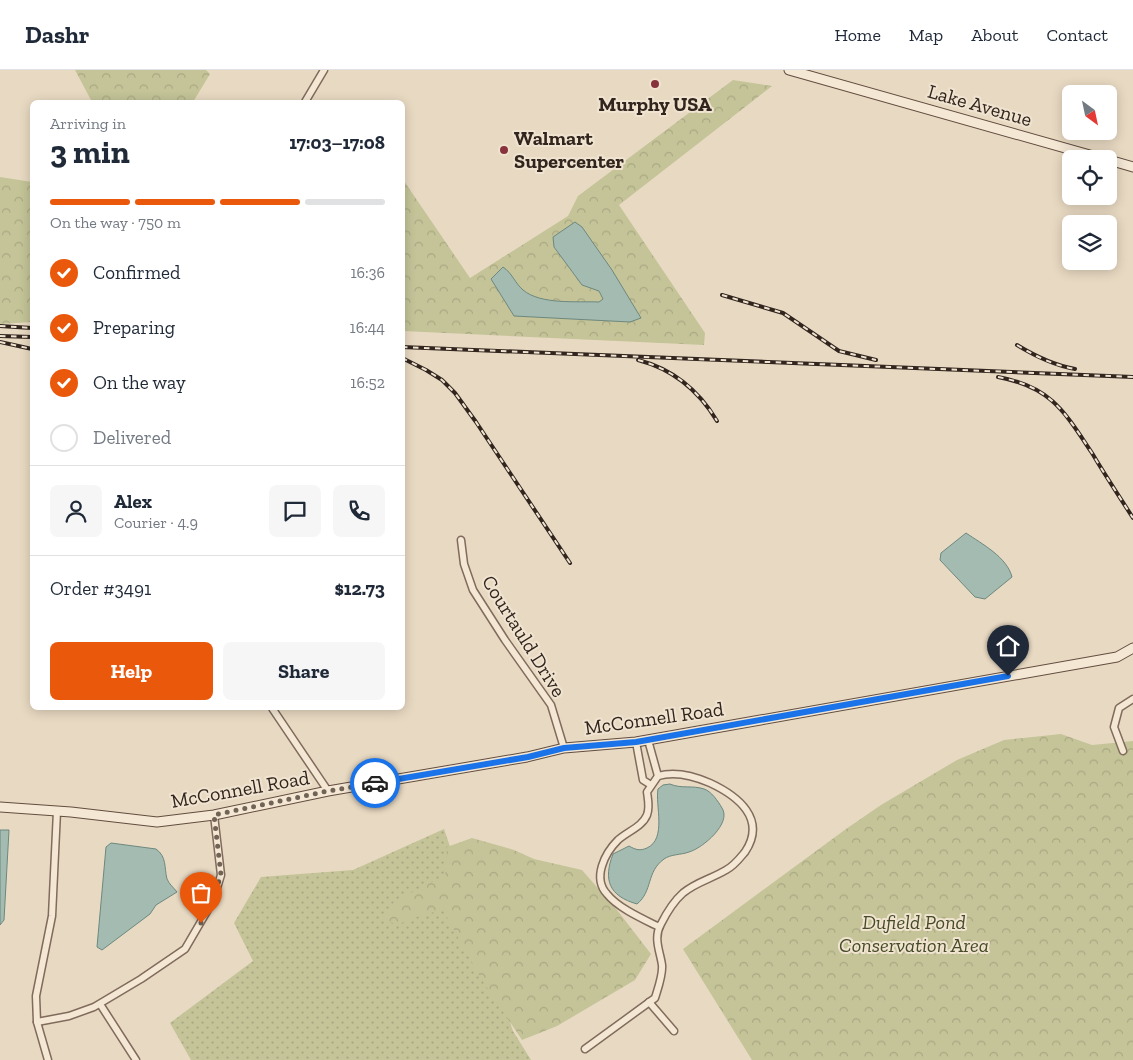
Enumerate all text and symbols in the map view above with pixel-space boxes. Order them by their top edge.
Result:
text: Dashr [25,20,89,49]
text: Home [834,24,881,46]
text: Map [909,24,943,46]
text: About [971,24,1018,46]
text: Contact [1046,24,1108,46]
marker: Murphy USA [649,78,661,90]
street label: Lake Avenue [925,79,1035,131]
north arrow [1062,85,1118,140]
map controls [1062,85,1117,270]
place label: Murphy USA [598,92,712,116]
text: Arriving in [50,114,126,133]
place label: Walmart Supercenter [514,126,624,173]
text: 17:03–17:08 [289,131,385,154]
text: 3 min [50,133,130,171]
marker: Walmart Supercenter [498,144,510,156]
button: locate [1062,150,1117,205]
text: On the way · 750 m [50,213,181,232]
button: layers [1062,215,1117,270]
icon: check [50,259,78,287]
text: Confirmed [93,261,180,284]
text: 16:36 [350,263,385,282]
icon: check [50,314,78,342]
text: Preparing [93,316,175,339]
text: 16:44 [350,318,385,337]
icon: check [50,369,78,397]
text: On the way [93,371,186,394]
text: 16:52 [350,373,385,392]
text: Delivered [93,426,171,449]
button: person [50,485,102,537]
button: chat [269,485,321,537]
button: phone [333,485,385,537]
text: Alex [114,490,152,513]
text: Courier · 4.9 [114,513,198,532]
street label: Courtauld Drive [477,571,571,701]
text: Order #3491 [50,577,151,600]
text: $12.73 [334,577,385,600]
pin [987,625,1029,676]
icon: home [994,632,1022,660]
button: Help [50,642,213,700]
button: Share [223,642,385,700]
street label: McConnell Road [583,696,725,740]
courier [350,758,400,808]
street label: McConnell Road [169,765,311,813]
icon: car [361,769,389,797]
pin [180,872,222,923]
icon: bag [187,879,215,907]
park label: Dufield Pond Conservation Area [839,910,989,957]

